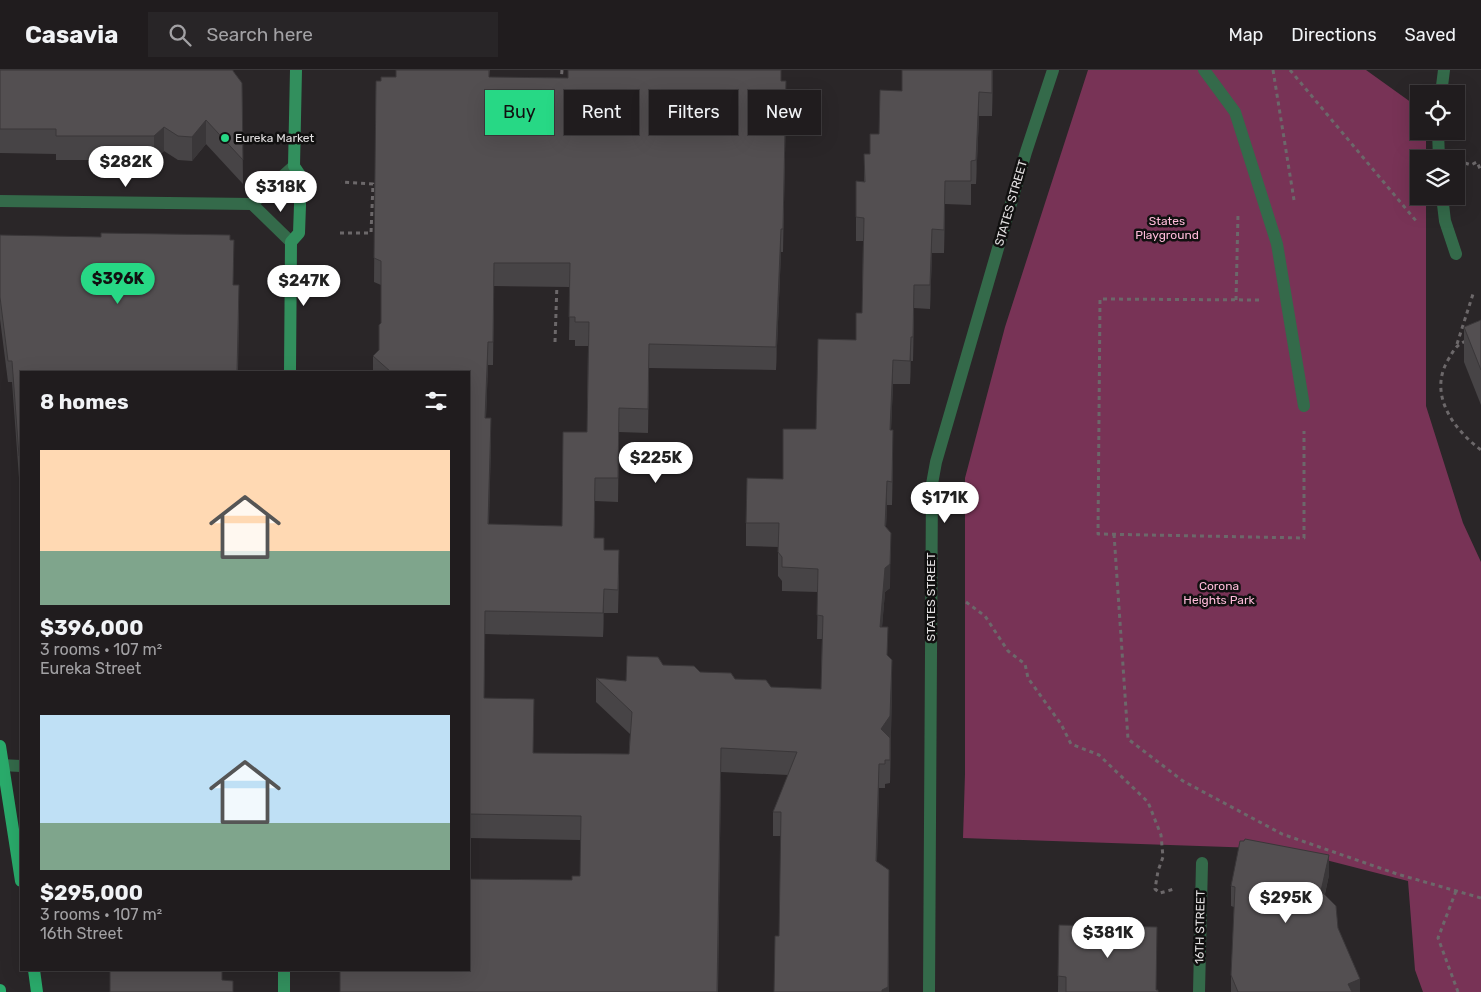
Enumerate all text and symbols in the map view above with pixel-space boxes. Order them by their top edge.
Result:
search box [148,12,498,57]
text: Casavia [25,21,118,49]
icon: search [166,21,194,49]
text: Search here [206,23,313,46]
text: Map [1228,24,1263,46]
text: Directions [1291,24,1377,46]
text: Saved [1405,24,1456,46]
map controls [1410,85,1465,205]
button: locate [1410,85,1465,140]
chip: Buy [485,90,554,135]
chip: Rent [564,90,639,135]
chip: Filters [649,90,738,135]
chip: New [748,90,821,135]
place label: Eureka Market [235,131,315,145]
marker: Eureka Market [219,132,231,144]
pin: $282K [91,146,161,188]
button: layers [1410,150,1465,205]
text: $282K [100,152,152,171]
street label: STATES STREET [992,158,1030,248]
pin: $318K [246,170,316,213]
text: $318K [256,177,306,196]
park label: States Playground [1135,214,1199,242]
pin: $396K [83,262,153,305]
pin: $247K [269,264,339,307]
text: $396K [92,269,144,288]
text: $247K [278,271,330,290]
icon: filters [422,387,450,415]
text: 8 homes [40,389,129,414]
pin: $225K [621,442,691,484]
text: $225K [630,448,682,467]
icon: home [200,482,290,572]
pin: $171K [910,482,980,524]
text: $171K [922,488,968,507]
street label: STATES STREET [924,553,938,641]
park label: Corona Heights Park [1183,579,1255,607]
text: $396,000 [40,615,143,640]
text: 3 rooms · 107 m² [40,640,162,659]
text: Eureka Street [40,659,141,678]
icon: home [200,747,290,837]
text: $295,000 [40,880,143,905]
pin: $295K [1251,882,1321,924]
text: $295K [1260,888,1312,907]
street label: 16TH STREET [1192,890,1208,964]
text: 3 rooms · 107 m² [40,905,162,924]
pin: $381K [1073,916,1143,959]
text: $381K [1083,923,1133,942]
text: 16th Street [40,924,123,943]

